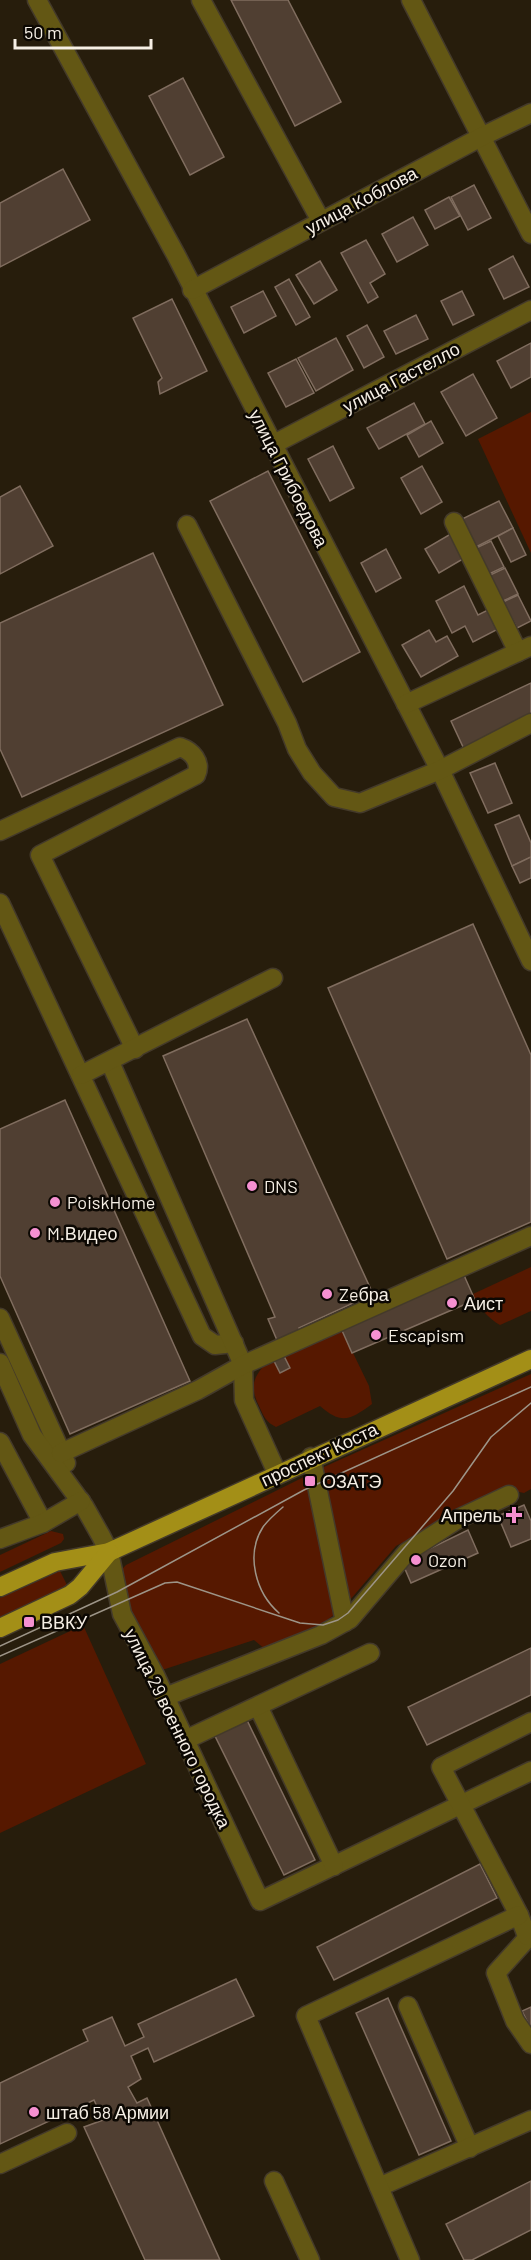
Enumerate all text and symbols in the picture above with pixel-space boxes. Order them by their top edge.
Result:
scale bar [15,12,152,50]
text: 50 m [24,21,62,43]
street label: улица Коблова [301,161,421,239]
street label: улица Гастелло [339,337,463,417]
street label: улица Грибоедова [245,405,334,551]
place label: DNS [264,1175,298,1197]
marker: DNS [245,1179,259,1193]
place label: PoiskHome [67,1191,155,1213]
marker: PoiskHome [48,1195,62,1209]
place label: M.Видео [47,1222,117,1244]
marker: M.Видео [28,1226,42,1240]
place label: Zeбра [339,1283,390,1305]
marker: Zeбра [320,1287,334,1301]
place label: Аист [464,1292,503,1314]
marker: Аист [445,1296,459,1310]
place label: Escapism [388,1324,464,1346]
marker: Escapism [369,1328,383,1342]
street label: проспект Коста [257,1417,382,1491]
place label: ОЗАТЭ [322,1470,381,1492]
marker: ОЗАТЭ [303,1474,317,1488]
place label: Апрель [441,1504,502,1526]
marker: Апрель [507,1508,521,1522]
place label: Ozon [428,1549,467,1571]
marker: Ozon [409,1553,423,1567]
place label: ВВКУ [41,1611,88,1633]
marker: ВВКУ [22,1615,36,1629]
street label: улица 29 военного городка [120,1625,236,1832]
place label: штаб 58 Армии [46,2101,169,2123]
marker: штаб 58 Армии [27,2105,41,2119]

